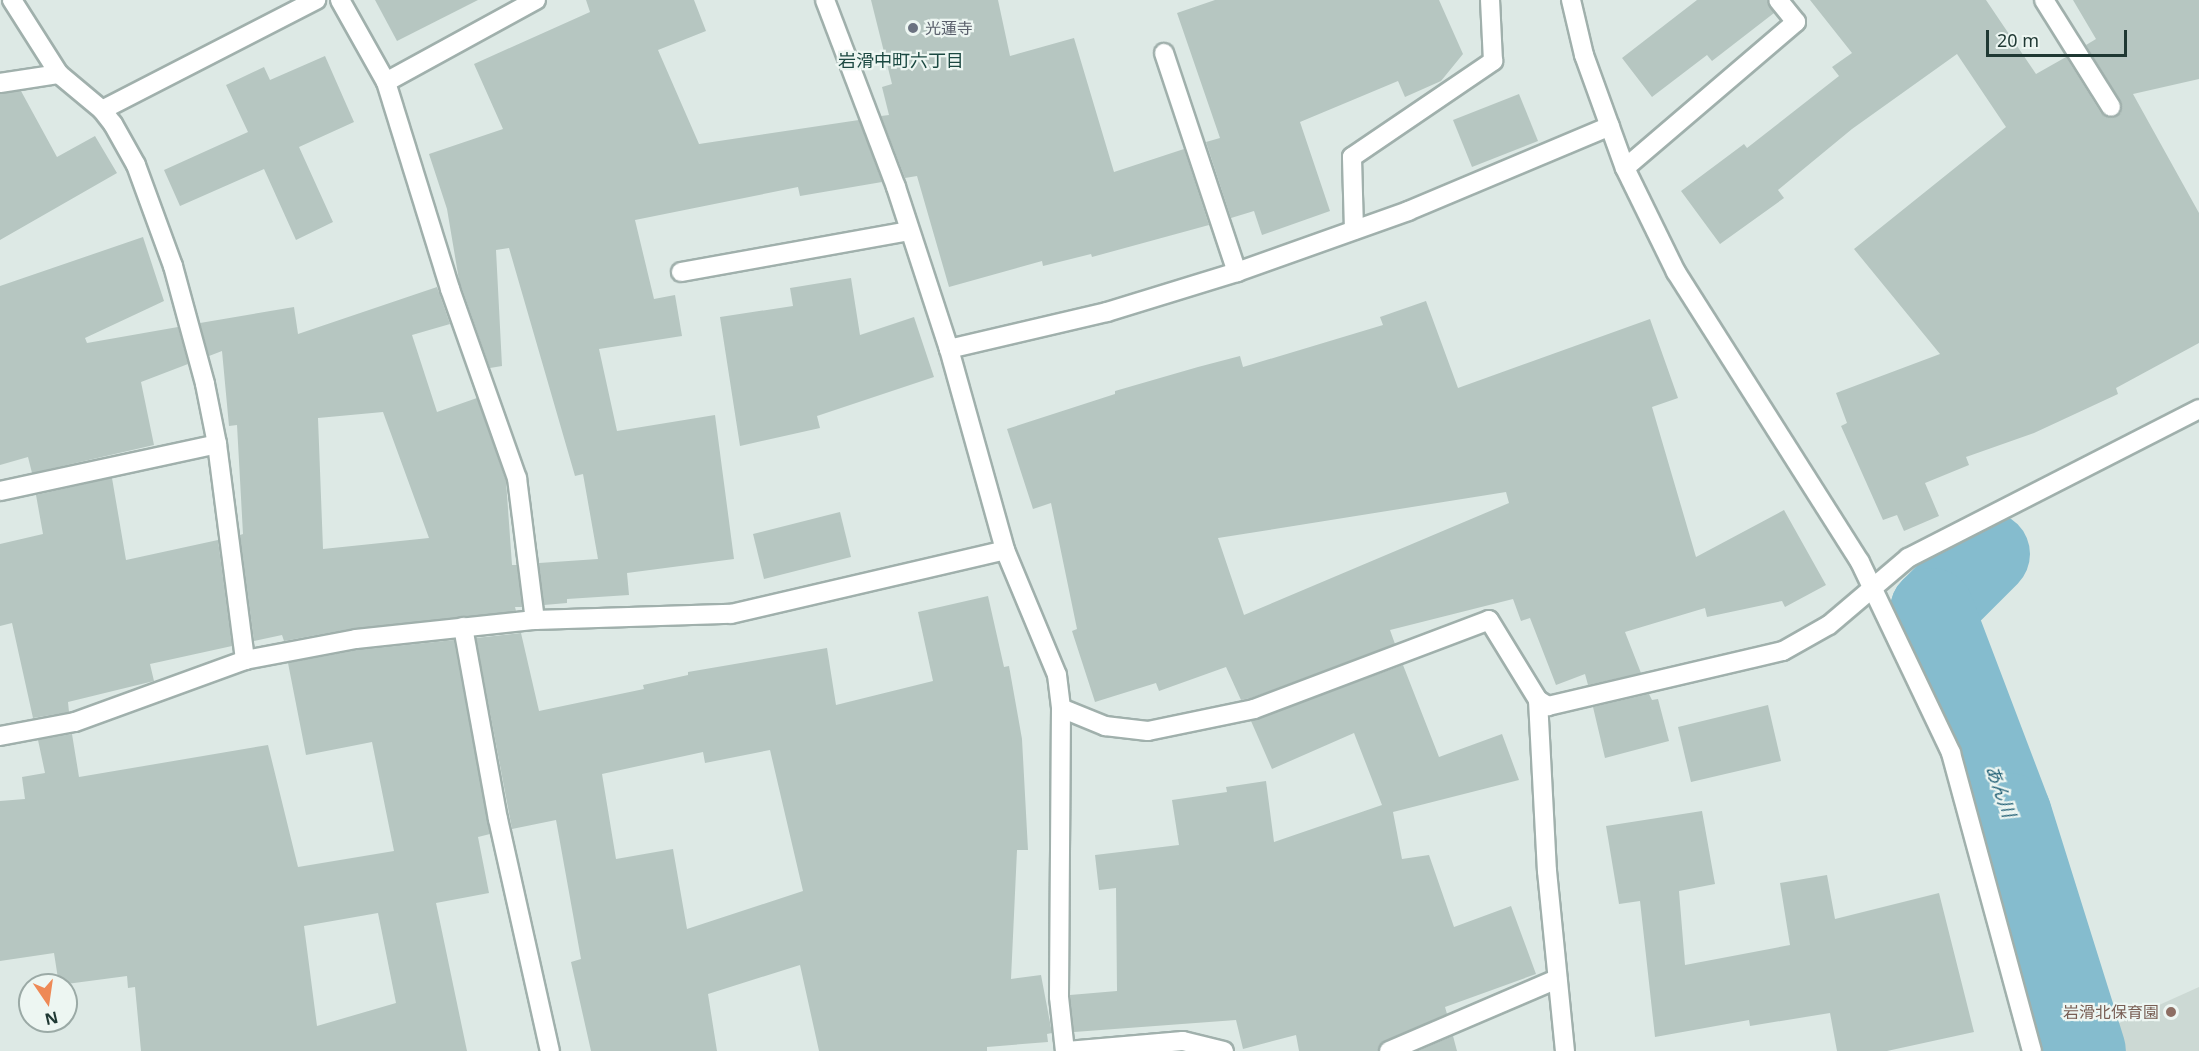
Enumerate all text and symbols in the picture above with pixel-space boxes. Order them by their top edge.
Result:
place label: 光蓮寺 [925,18,973,38]
scale bar [1989,18,2130,56]
marker: 光蓮寺 [906,21,920,35]
text: 20 m [1997,28,2039,52]
district label: 岩滑中町六丁目 [838,49,964,71]
water label: あん川 [1982,762,2020,820]
north arrow [18,973,78,1033]
place label: 岩滑北保育園 [2063,1002,2159,1022]
marker: 岩滑北保育園 [2164,1005,2178,1019]
text: N [43,1006,60,1031]

